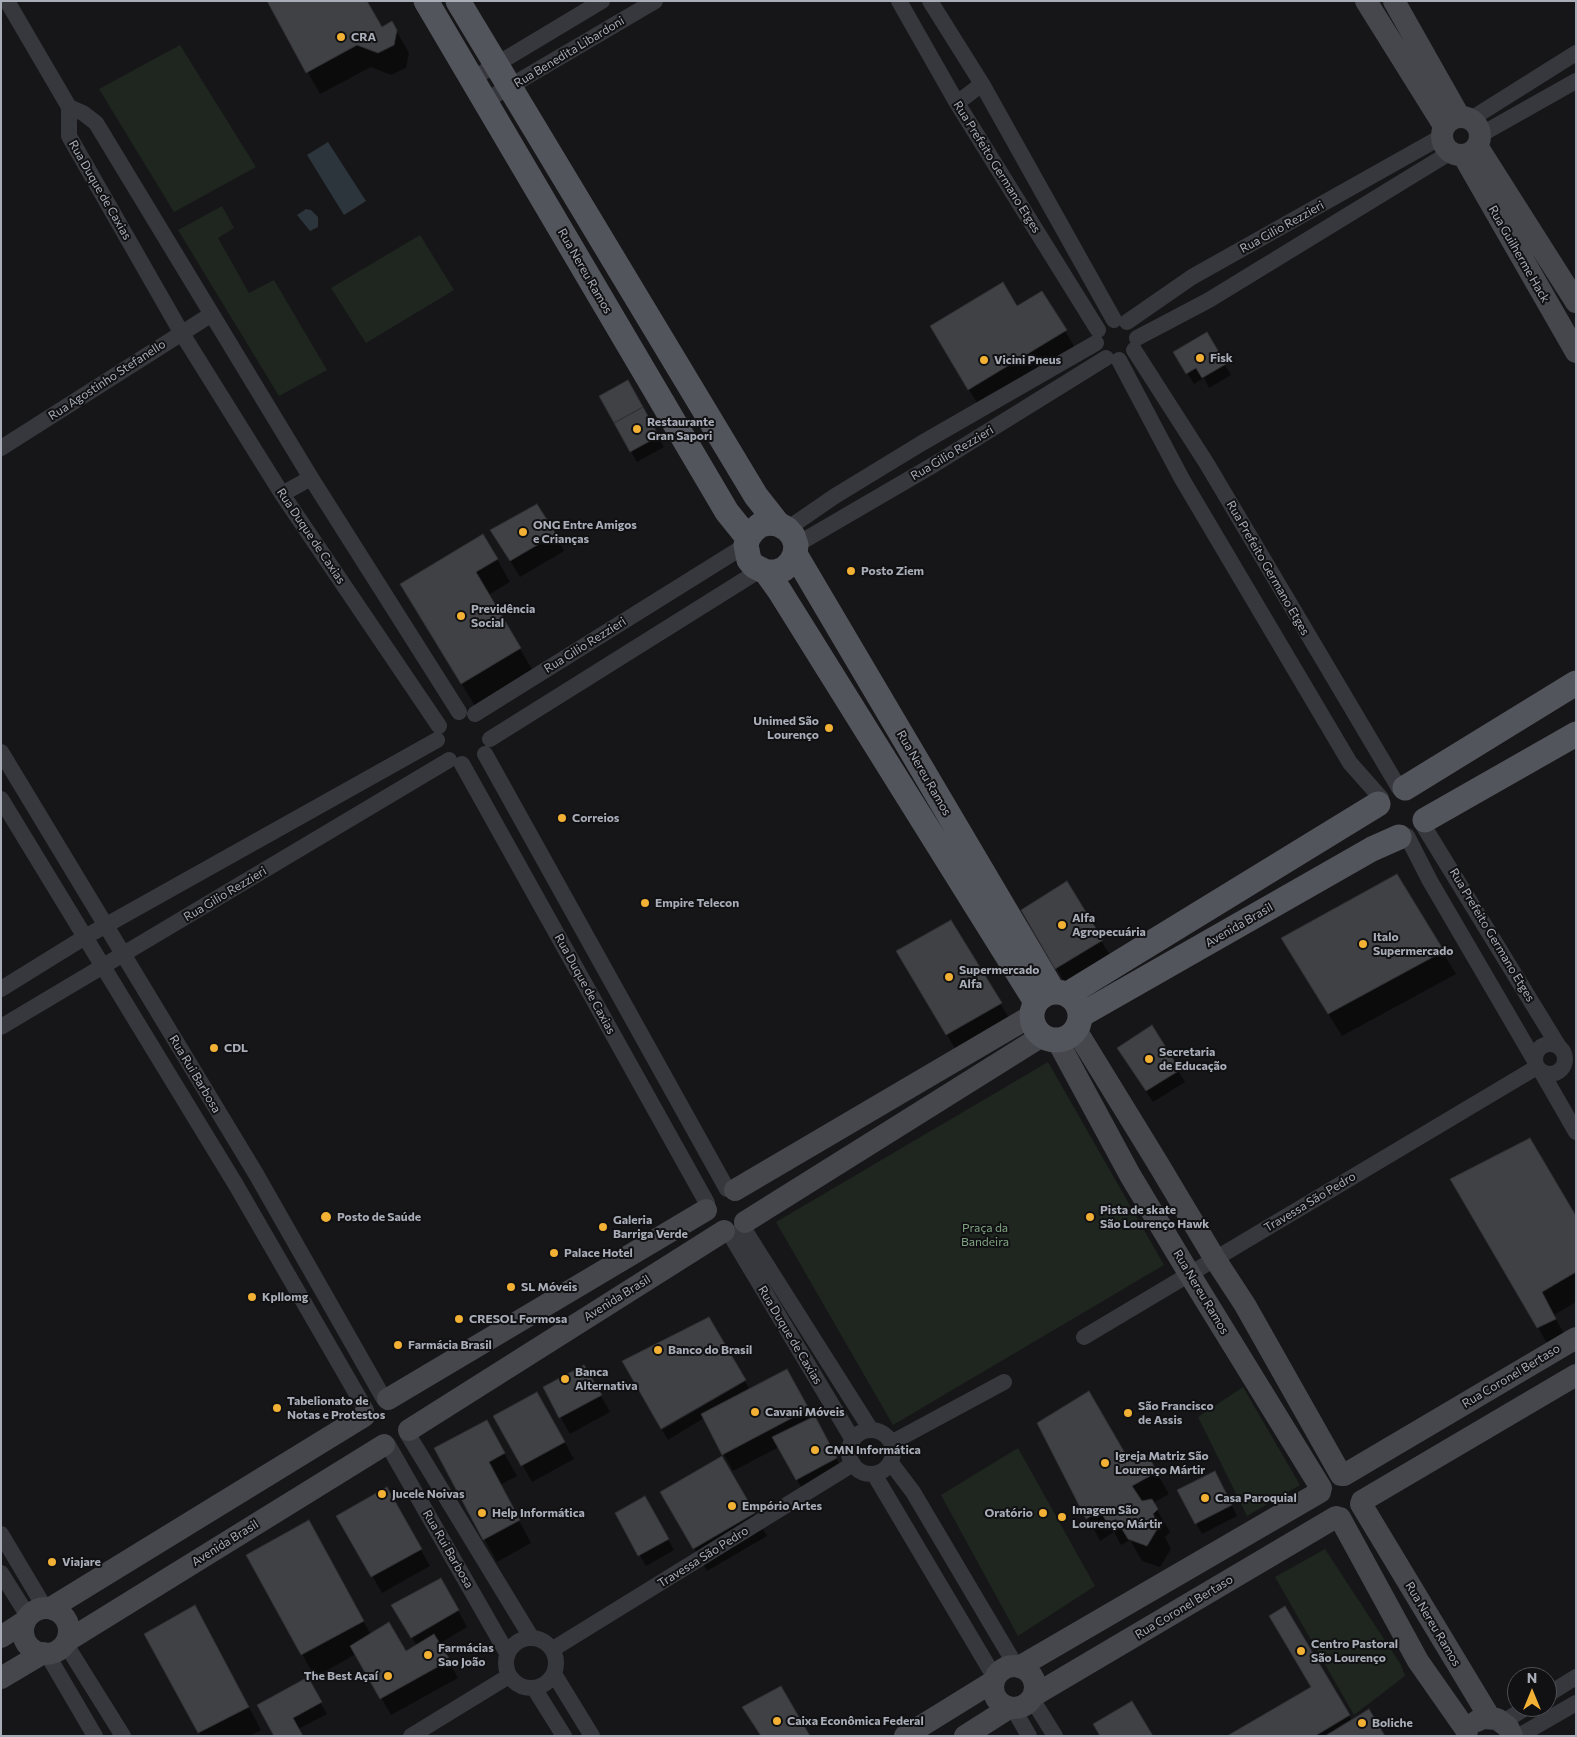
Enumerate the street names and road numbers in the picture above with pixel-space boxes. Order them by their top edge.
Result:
street label: Rua Benedita Libardoni [511,13,627,91]
street label: Rua Prefeito Germano Etges [950,98,1044,236]
street label: Rua Duque de Caxias [66,138,134,242]
street label: Rua Gilio Rezzieri [1237,198,1327,256]
street label: Rua Guilherme Hack [1485,203,1553,305]
street label: Rua Nereu Ramos [555,226,615,316]
street label: Rua Agostinho Stefanello [46,337,168,423]
street label: Rua Gilio Rezzieri [908,423,996,483]
street label: Rua Duque de Caxias [274,485,348,587]
street label: Rua Prefeito Germano Etges [1224,498,1312,638]
street label: Rua Gilio Rezzieri [541,614,629,676]
street label: Rua Nereu Ramos [894,728,954,818]
street label: Rua Gilio Rezzieri [181,864,269,924]
street label: Rua Prefeito Germano Etges [1446,866,1538,1004]
street label: Avenida Brasil [1203,900,1275,950]
street label: Rua Duque de Caxias [551,931,619,1037]
street label: Rua Rui Barbosa [166,1033,224,1115]
street label: Travessa São Pedro [1262,1169,1358,1235]
street label: Rua Nereu Ramos [1170,1247,1232,1337]
street label: Avenida Brasil [581,1272,653,1324]
street label: Rua Duque de Caxias [755,1283,825,1387]
street label: Rua Coronel Bertaso [1459,1341,1563,1411]
street label: Rua Rui Barbosa [420,1507,476,1591]
street label: Avenida Brasil [189,1517,261,1569]
street label: Travessa São Pedro [655,1523,751,1591]
street label: Rua Coronel Bertaso [1132,1572,1236,1642]
street label: Rua Nereu Ramos [1402,1579,1464,1669]

